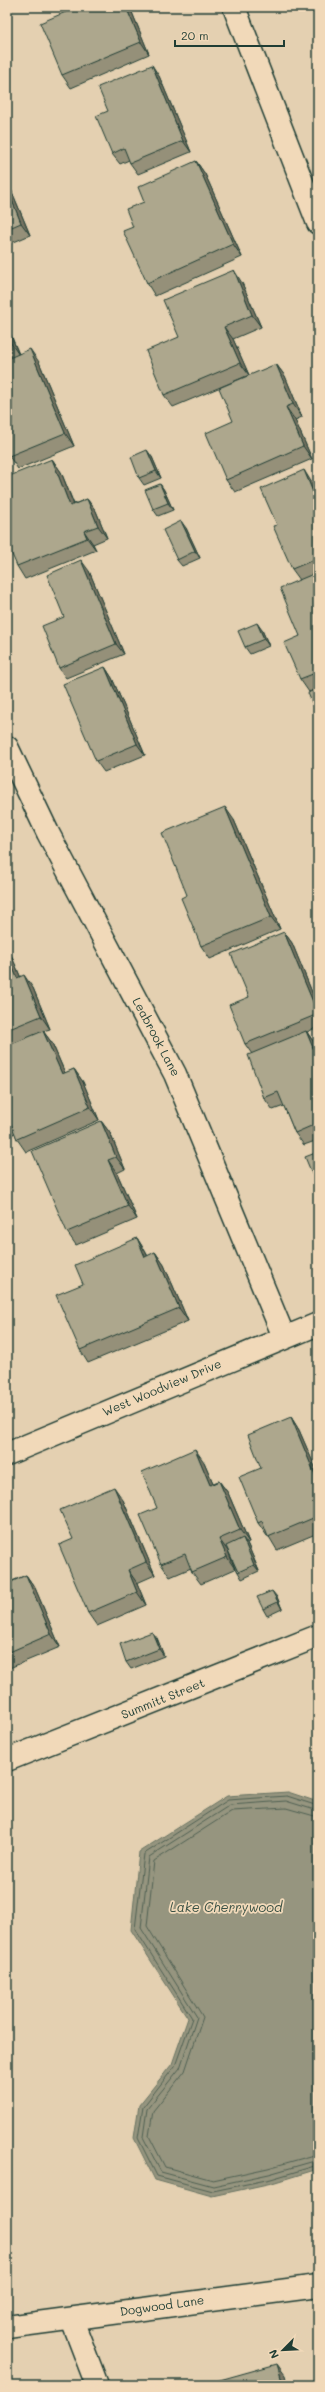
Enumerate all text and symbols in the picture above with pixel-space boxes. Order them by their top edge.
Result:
scale bar [175,22,284,48]
text: 20 m [181,27,209,43]
street label: Leabrook Lane [129,994,184,1079]
street label: West Woodview Drive [100,1355,223,1419]
street label: Summitt Street [118,1674,207,1722]
water label: Lake Cherrywood [170,1898,283,1915]
street label: Dogwood Lane [119,2291,205,2319]
north arrow [263,2330,303,2370]
text: N [265,2347,282,2361]

